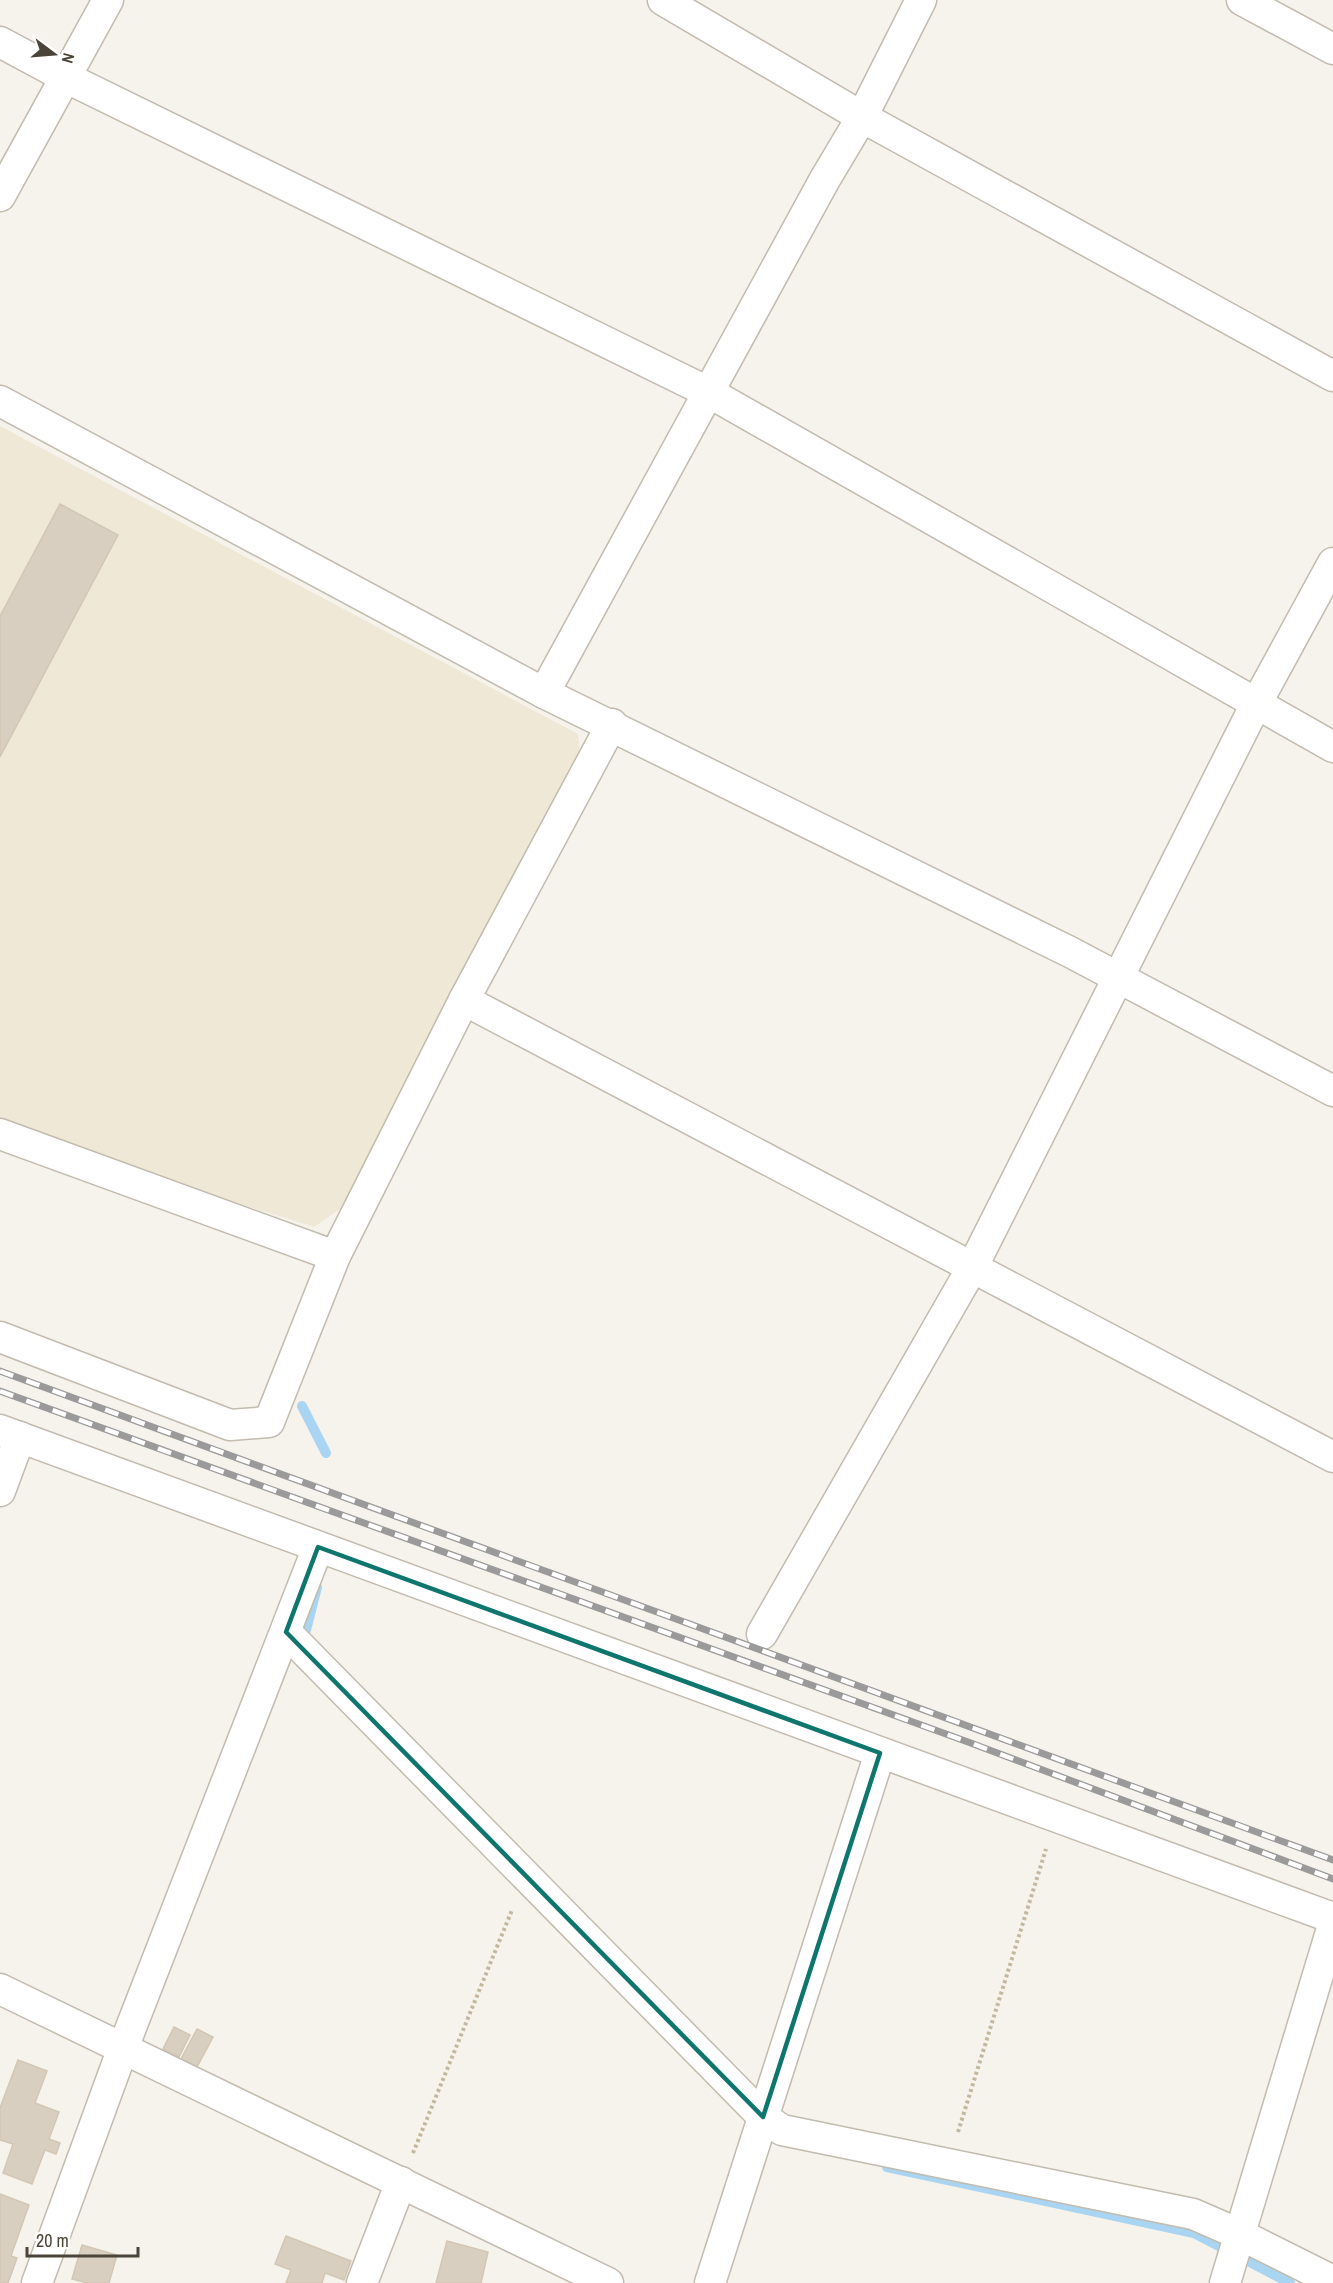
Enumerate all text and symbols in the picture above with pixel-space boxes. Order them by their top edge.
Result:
north arrow [24,24,84,84]
text: N [57,51,80,66]
scale bar [27,2220,138,2258]
text: 20 m [36,2228,69,2253]

